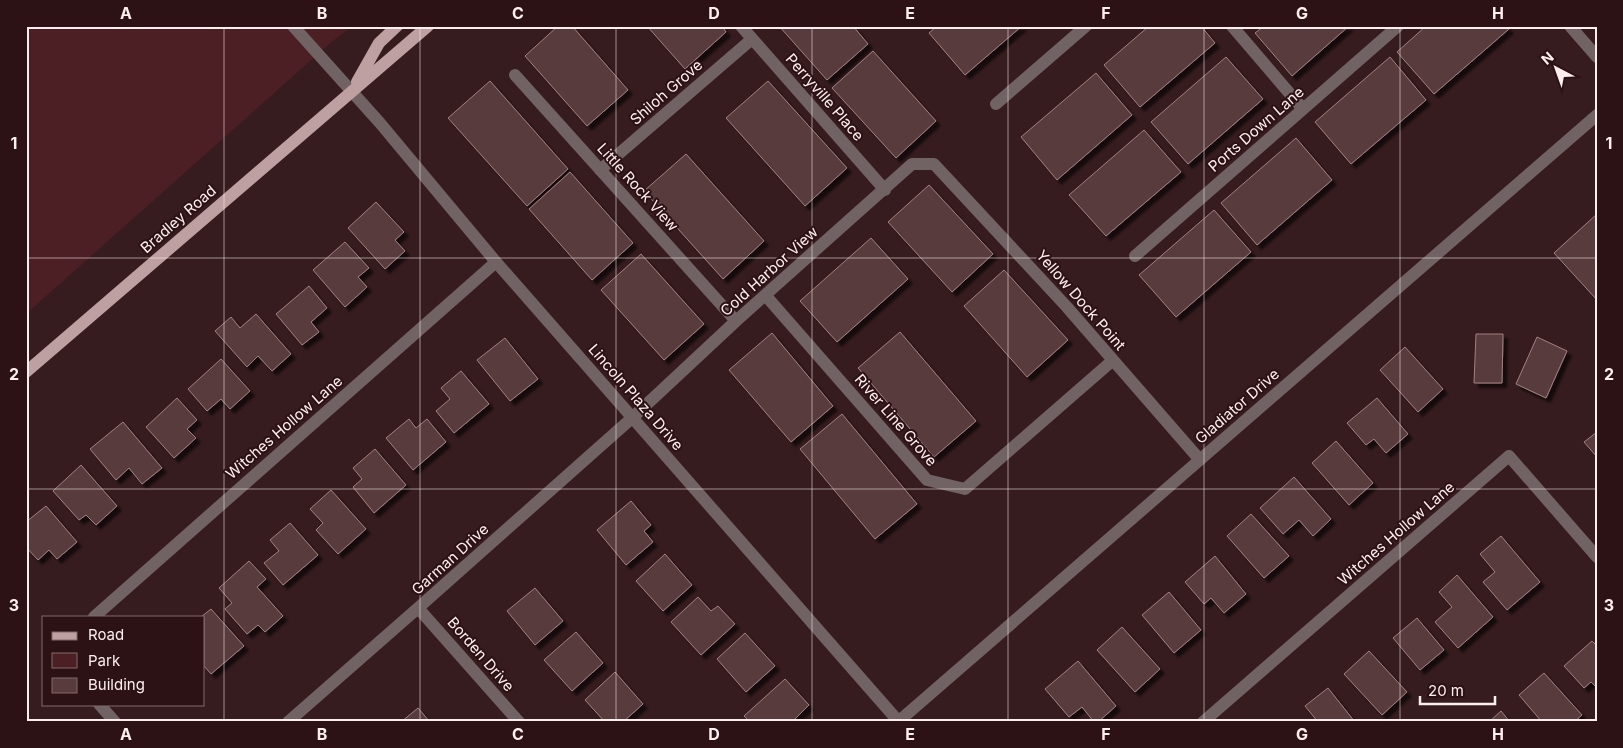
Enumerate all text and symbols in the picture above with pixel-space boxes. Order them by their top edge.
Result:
text: A [120,3,132,23]
text: B [317,3,327,23]
text: C [512,3,524,23]
text: D [708,3,720,23]
text: E [905,3,915,23]
text: F [1101,3,1111,23]
text: G [1296,3,1308,23]
text: H [1492,3,1504,23]
north arrow [1530,42,1580,92]
text: N [1538,48,1557,68]
street label: Perryville Place [782,49,868,145]
street label: Shiloh Grove [626,55,706,129]
street label: Ports Down Lane [1204,82,1308,176]
text: 1 [11,133,17,153]
text: 1 [1606,133,1612,153]
street label: Little Rock View [593,139,683,235]
street label: Bradley Road [136,181,220,257]
street label: Cold Harbor View [716,222,822,320]
street label: Yellow Dock Point [1032,246,1130,354]
street label: Lincoln Plaza Drive [585,340,687,454]
text: 2 [9,364,19,384]
street label: Gladiator Drive [1191,364,1283,448]
text: 2 [1604,364,1614,384]
street label: River Line Grove [851,370,941,470]
street label: Witches Hollow Lane [222,371,346,483]
street label: Witches Hollow Lane [1334,477,1458,589]
street label: Garman Drive [407,519,493,599]
text: 3 [9,595,19,615]
text: 3 [1604,595,1614,615]
street label: Borden Drive [444,613,518,695]
legend [42,616,205,706]
text: Road [88,625,124,644]
text: Park [88,651,121,670]
scale bar [1420,673,1496,705]
text: Building [88,675,145,694]
text: 20 m [1428,681,1464,700]
text: A [120,724,132,744]
text: B [317,724,327,744]
text: C [512,724,524,744]
text: D [708,724,720,744]
text: E [905,724,915,744]
text: F [1101,724,1111,744]
text: G [1296,724,1308,744]
text: H [1492,724,1504,744]

